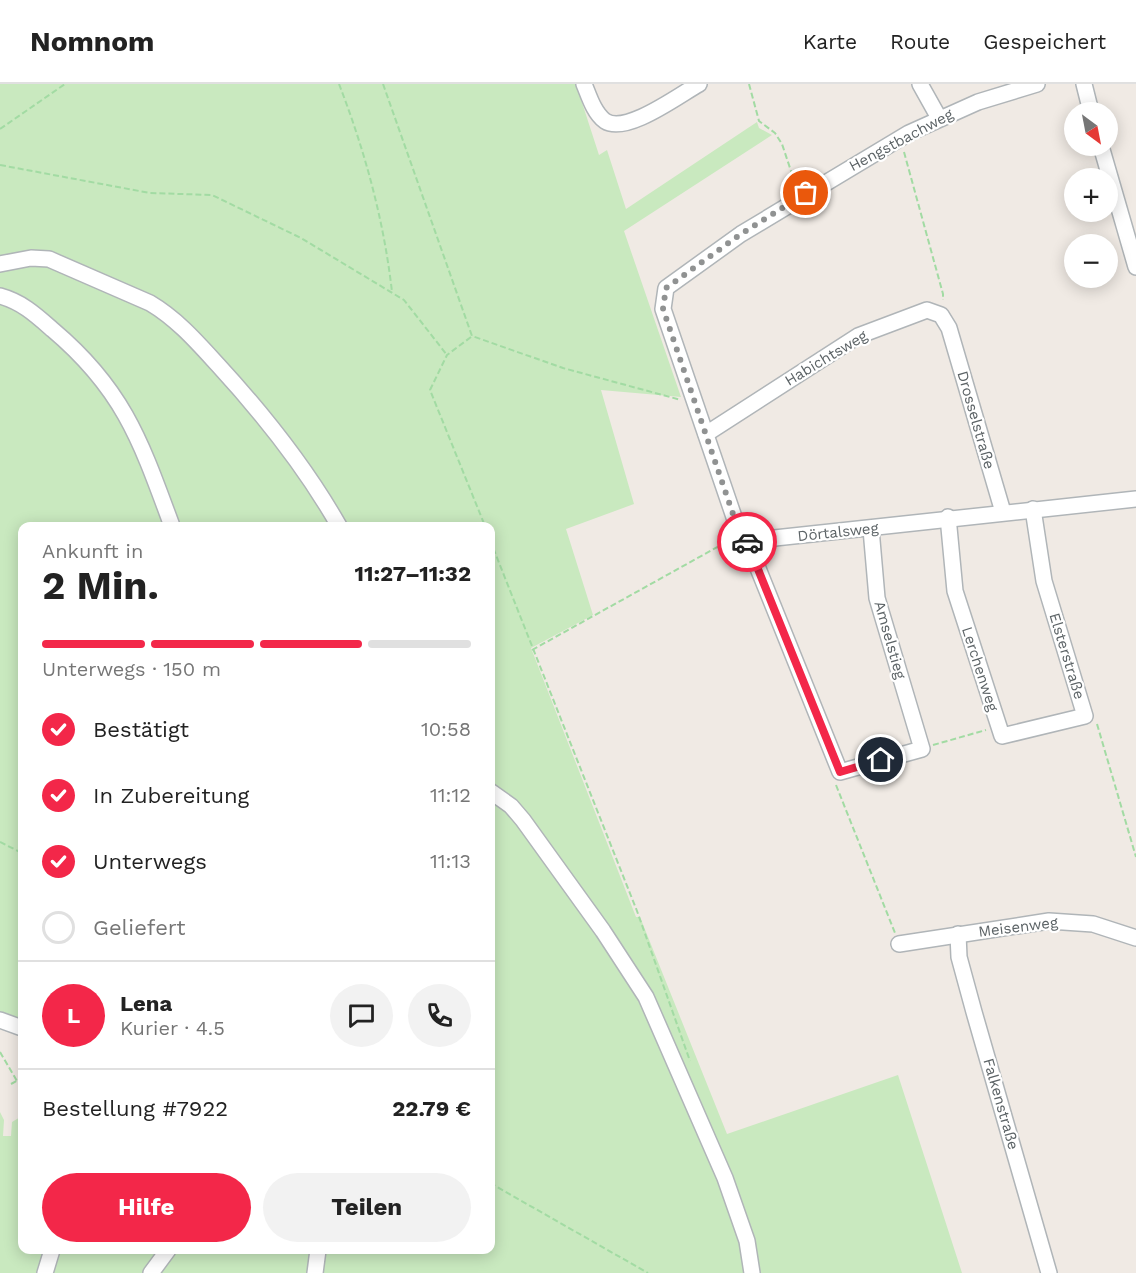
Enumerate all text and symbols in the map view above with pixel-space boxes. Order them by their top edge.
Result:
text: Nomnom [30,25,154,58]
text: Karte [803,29,857,54]
text: Route [890,29,950,54]
text: Gespeichert [983,29,1106,54]
north arrow [1064,102,1118,156]
map controls [1064,102,1118,288]
street label: Hengstbachweg [846,105,956,175]
pin [780,167,831,218]
button: + [1064,168,1118,222]
icon: bag [789,176,822,209]
button: − [1064,234,1118,288]
street label: Habichtsweg [781,326,871,390]
street label: Drosselstraße [953,369,999,471]
courier [717,512,777,572]
street label: Dörtalsweg [797,519,879,545]
icon: car [731,526,764,559]
text: Ankunft in [42,539,143,563]
text: 11:27–11:32 [354,561,471,586]
text: 2 Min. [42,563,159,608]
street label: Amselstieg [870,599,910,681]
street label: Elsterstraße [1045,611,1089,701]
street label: Lerchenweg [958,624,1002,714]
text: Unterwegs · 150 m [42,657,221,681]
icon: check [42,713,75,746]
text: Bestätigt [93,717,189,742]
text: 10:58 [421,717,471,741]
pin [855,734,906,785]
icon: home [864,743,897,776]
icon: check [42,779,75,812]
text: In Zubereitung [93,783,249,808]
text: 11:12 [430,783,471,807]
icon: check [42,845,75,878]
text: Unterwegs [93,849,207,874]
text: 11:13 [430,849,471,873]
street label: Meisenweg [977,913,1059,941]
text: Geliefert [93,915,185,940]
button: chat [330,984,393,1047]
button: phone [408,984,471,1047]
text: Lena [120,991,172,1016]
text: L [67,1003,80,1028]
text: Kurier · 4.5 [120,1016,225,1040]
street label: Falkenstraße [979,1056,1023,1152]
text: Bestellung #7922 [42,1096,228,1121]
text: 22.79 € [392,1096,471,1121]
button: Hilfe [42,1173,251,1242]
button: Teilen [263,1173,471,1242]

